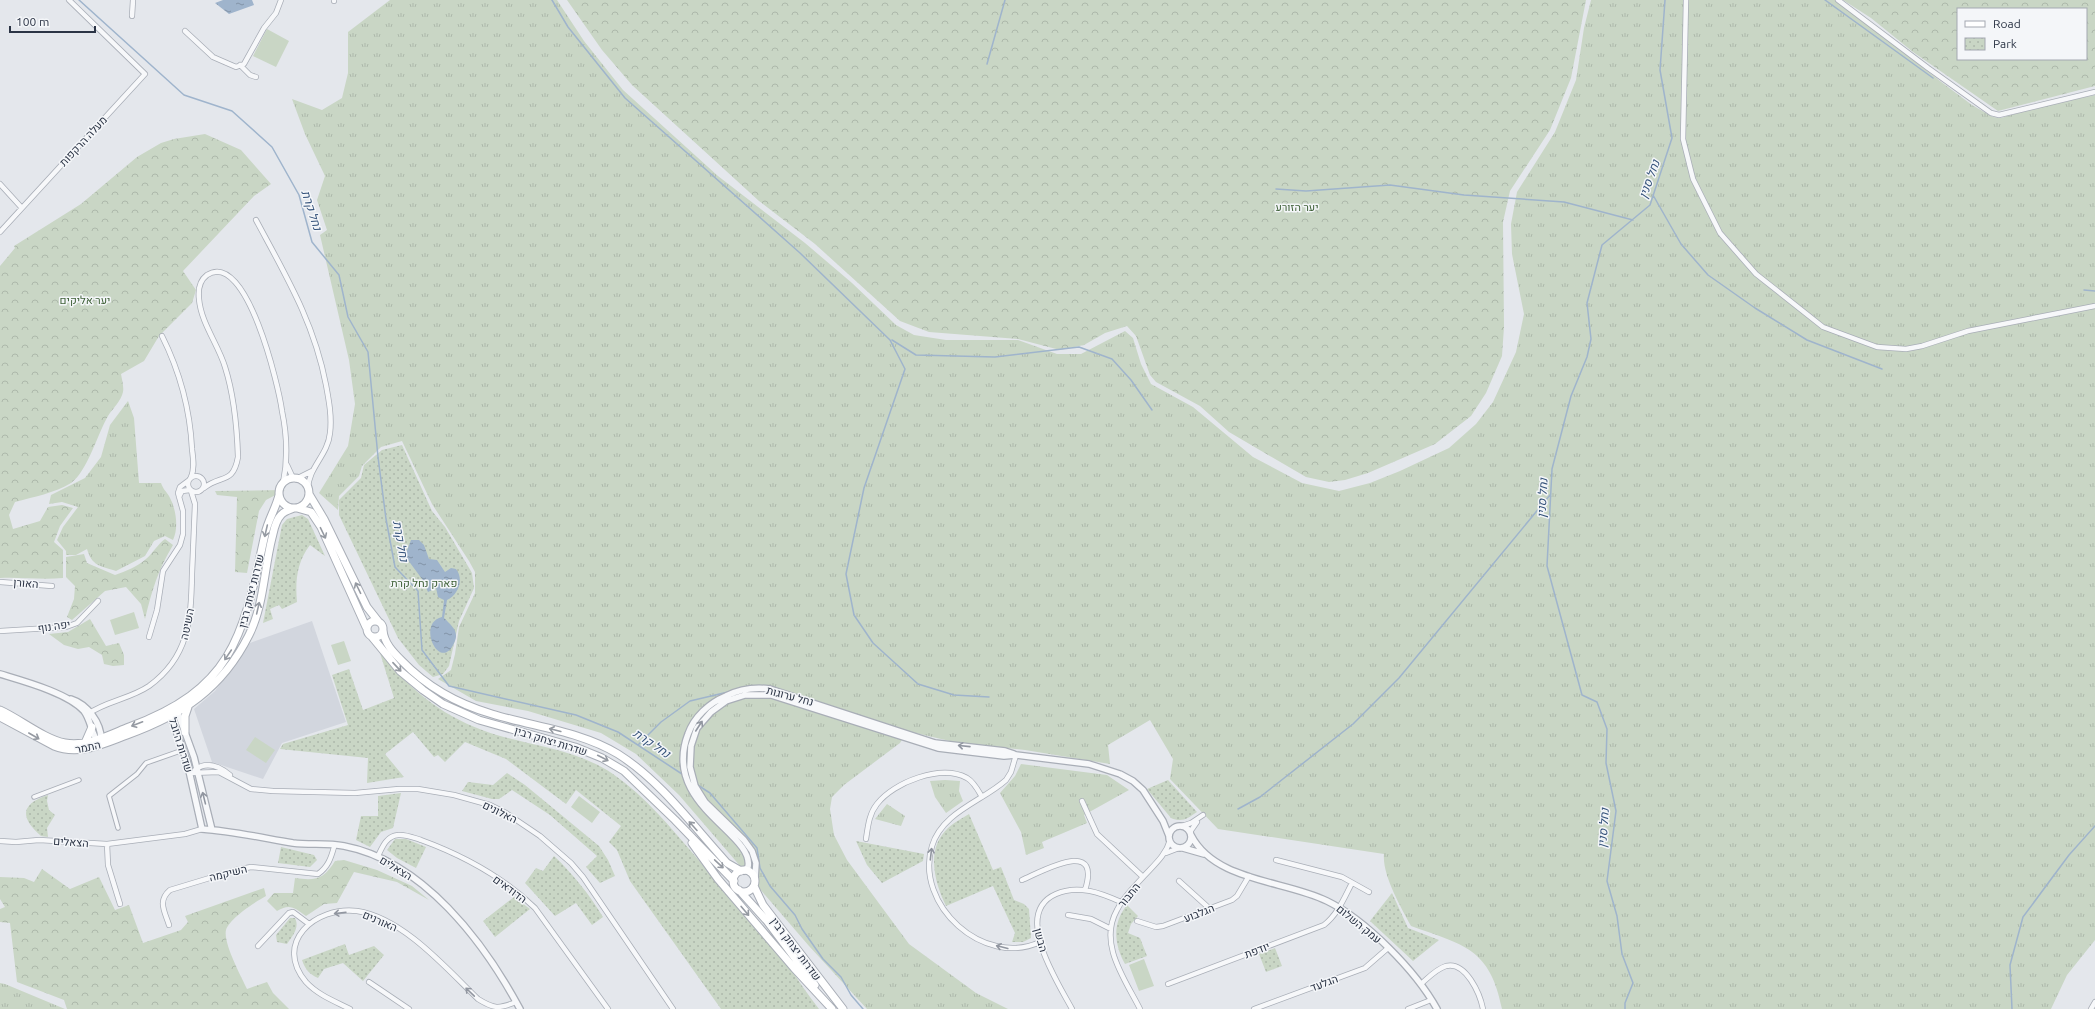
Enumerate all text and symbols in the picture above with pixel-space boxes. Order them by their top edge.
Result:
scale bar [10,8,95,34]
legend [1957,8,2087,60]
text: 100 m [16,15,49,28]
text: Road [1993,17,2021,30]
text: Park [1993,37,2017,50]
street label: מעלה הרקפות [57,114,109,168]
water label: נחל סנין [1636,157,1663,200]
water label: נחל קרת [298,188,325,234]
park label: יער הזורע [1276,201,1318,213]
park label: יער אליקים [60,294,110,306]
water label: נחל סנין [1534,476,1551,518]
water label: נחל קרת [390,519,411,564]
one-way arrow [262,524,269,537]
one-way arrow [320,526,327,538]
street label: שדרות יצחק רבין [236,553,266,629]
street label: האורן [13,576,39,590]
park label: פארק נחל קרת [391,577,457,589]
one-way arrow [354,583,361,595]
one-way arrow [255,602,263,615]
street label: השיטה [178,607,196,641]
street label: יפה נוף [37,618,71,634]
one-way arrow [224,649,233,660]
one-way arrow [392,662,402,672]
street label: נחל ערוגות [765,684,815,708]
street label: שדרות היובל [167,716,195,774]
one-way arrow [131,721,143,729]
one-way arrow [695,721,703,732]
street label: שדרות יצחק רבין [513,724,589,758]
one-way arrow [549,726,562,733]
water label: נחל קרת [631,726,674,762]
one-way arrow [28,732,40,740]
street label: התמר [74,738,102,756]
one-way arrow [958,743,971,750]
one-way arrow [596,755,608,762]
one-way arrow [199,792,207,805]
street label: האלונים [481,799,519,825]
water label: נחל סנין [1595,806,1612,848]
one-way arrow [688,821,698,831]
street label: הצאלים [53,835,89,849]
one-way arrow [927,848,935,861]
street label: הצאלים [378,854,414,882]
one-way arrow [714,860,724,869]
street label: השיקמה [208,862,248,884]
street label: הדודאים [491,873,529,905]
street label: התבור [1116,880,1142,910]
street label: הגלבוע [1182,902,1216,924]
street label: עמק השלום [1334,902,1384,946]
one-way arrow [741,906,750,916]
street label: האורנים [361,908,399,934]
one-way arrow [334,909,347,916]
street label: שדרות יצחק רבין [768,915,824,983]
street label: הבשן [1032,927,1050,953]
street label: יודפת [1243,940,1271,960]
one-way arrow [996,943,1009,950]
street label: הגלעד [1309,972,1339,994]
one-way arrow [465,987,475,996]

